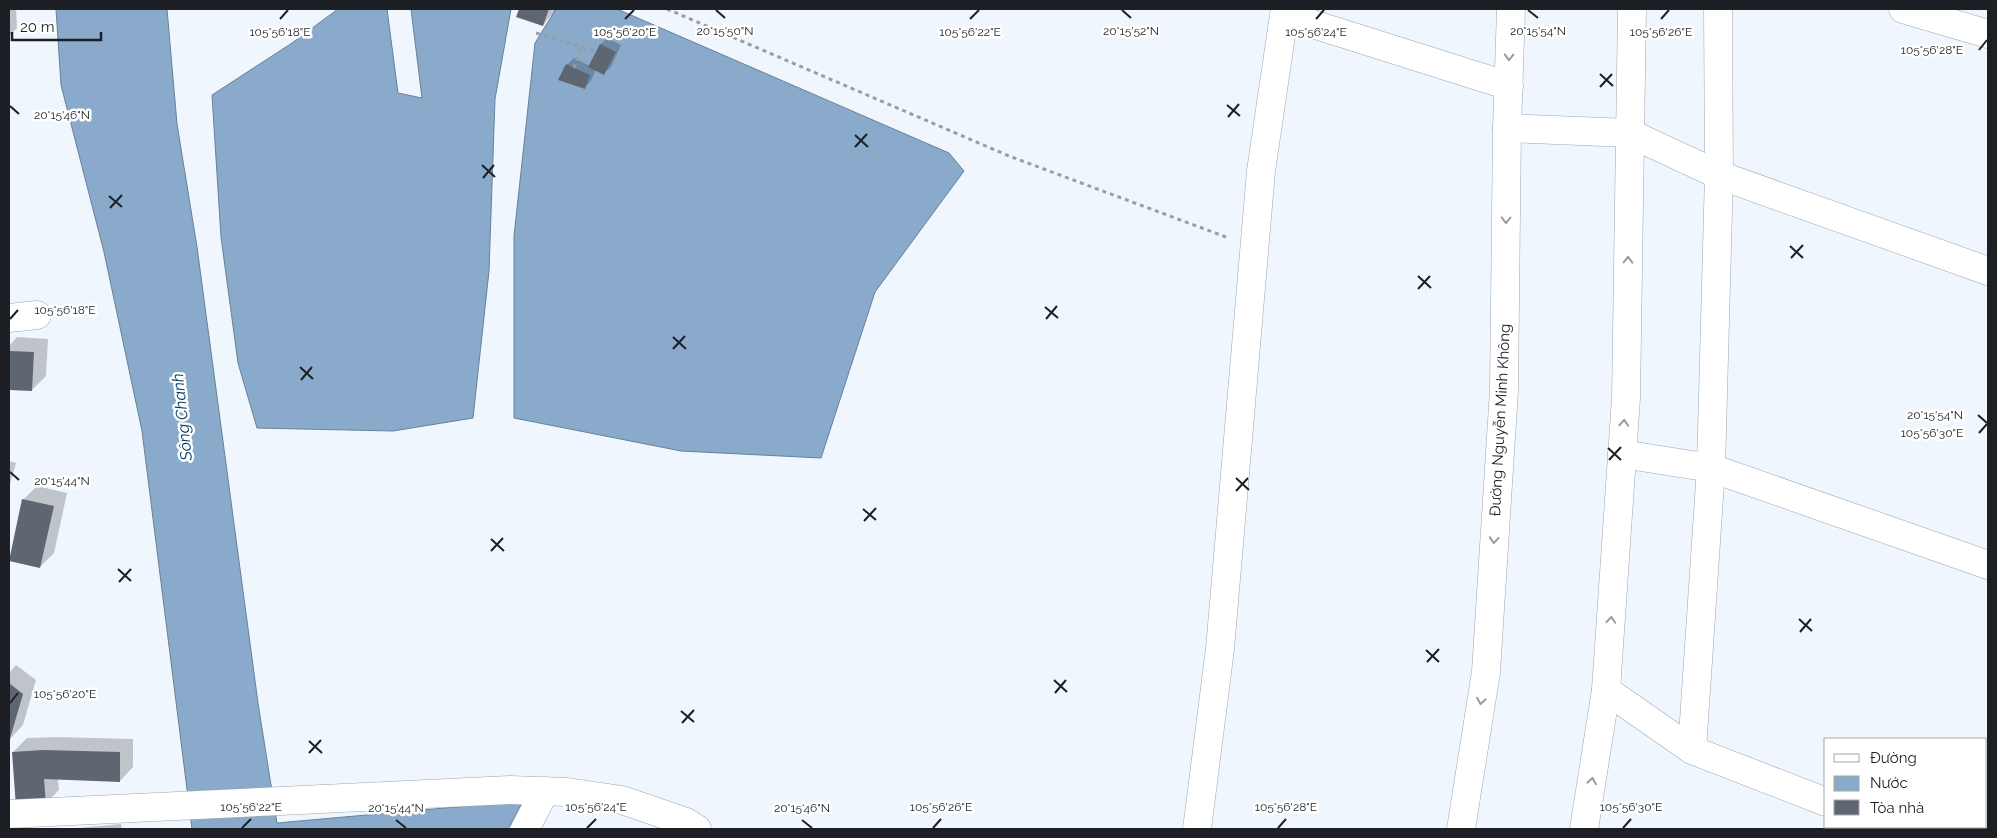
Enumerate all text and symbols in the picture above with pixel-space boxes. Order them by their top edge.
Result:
scale bar [12,10,101,42]
text: 20 m [20,18,55,36]
text: 20°15'50"N [697,24,753,38]
text: 20°15'52"N [1103,24,1159,38]
text: 20°15'54"N [1510,24,1566,38]
text: 105°56'18"E [249,25,311,39]
text: 105°56'20"E [594,25,656,39]
text: 105°56'22"E [939,25,1001,39]
text: 105°56'24"E [1285,25,1347,39]
text: 105°56'26"E [1630,25,1692,39]
text: 105°56'28"E [1901,43,1963,57]
one-way arrow [1504,54,1515,62]
text: 20°15'46"N [34,108,90,122]
one-way arrow [1501,216,1511,224]
one-way arrow [1622,256,1633,264]
text: 105°56'18"E [34,303,96,317]
street label: Đường Nguyễn Minh Không [1486,323,1514,517]
water label: Sông Chanh [168,372,196,463]
text: 20°15'54"N [1907,408,1963,422]
one-way arrow [1619,419,1630,427]
text: 105°56'30"E [1901,426,1963,440]
text: 20°15'44"N [34,474,90,488]
one-way arrow [1489,536,1500,544]
one-way arrow [1605,616,1616,624]
text: 105°56'20"E [34,687,96,701]
one-way arrow [1476,698,1487,706]
legend [1824,738,1987,828]
text: Đường [1870,749,1917,767]
text: Nước [1870,774,1908,792]
one-way arrow [1586,777,1597,785]
text: Tòa nhà [1870,799,1924,817]
text: 105°56'22"E [220,800,282,814]
text: 105°56'24"E [565,800,627,814]
text: 105°56'26"E [910,800,972,814]
text: 105°56'28"E [1255,800,1317,814]
text: 105°56'30"E [1600,800,1662,814]
text: 20°15'44"N [368,801,424,815]
text: 20°15'46"N [774,801,830,815]

